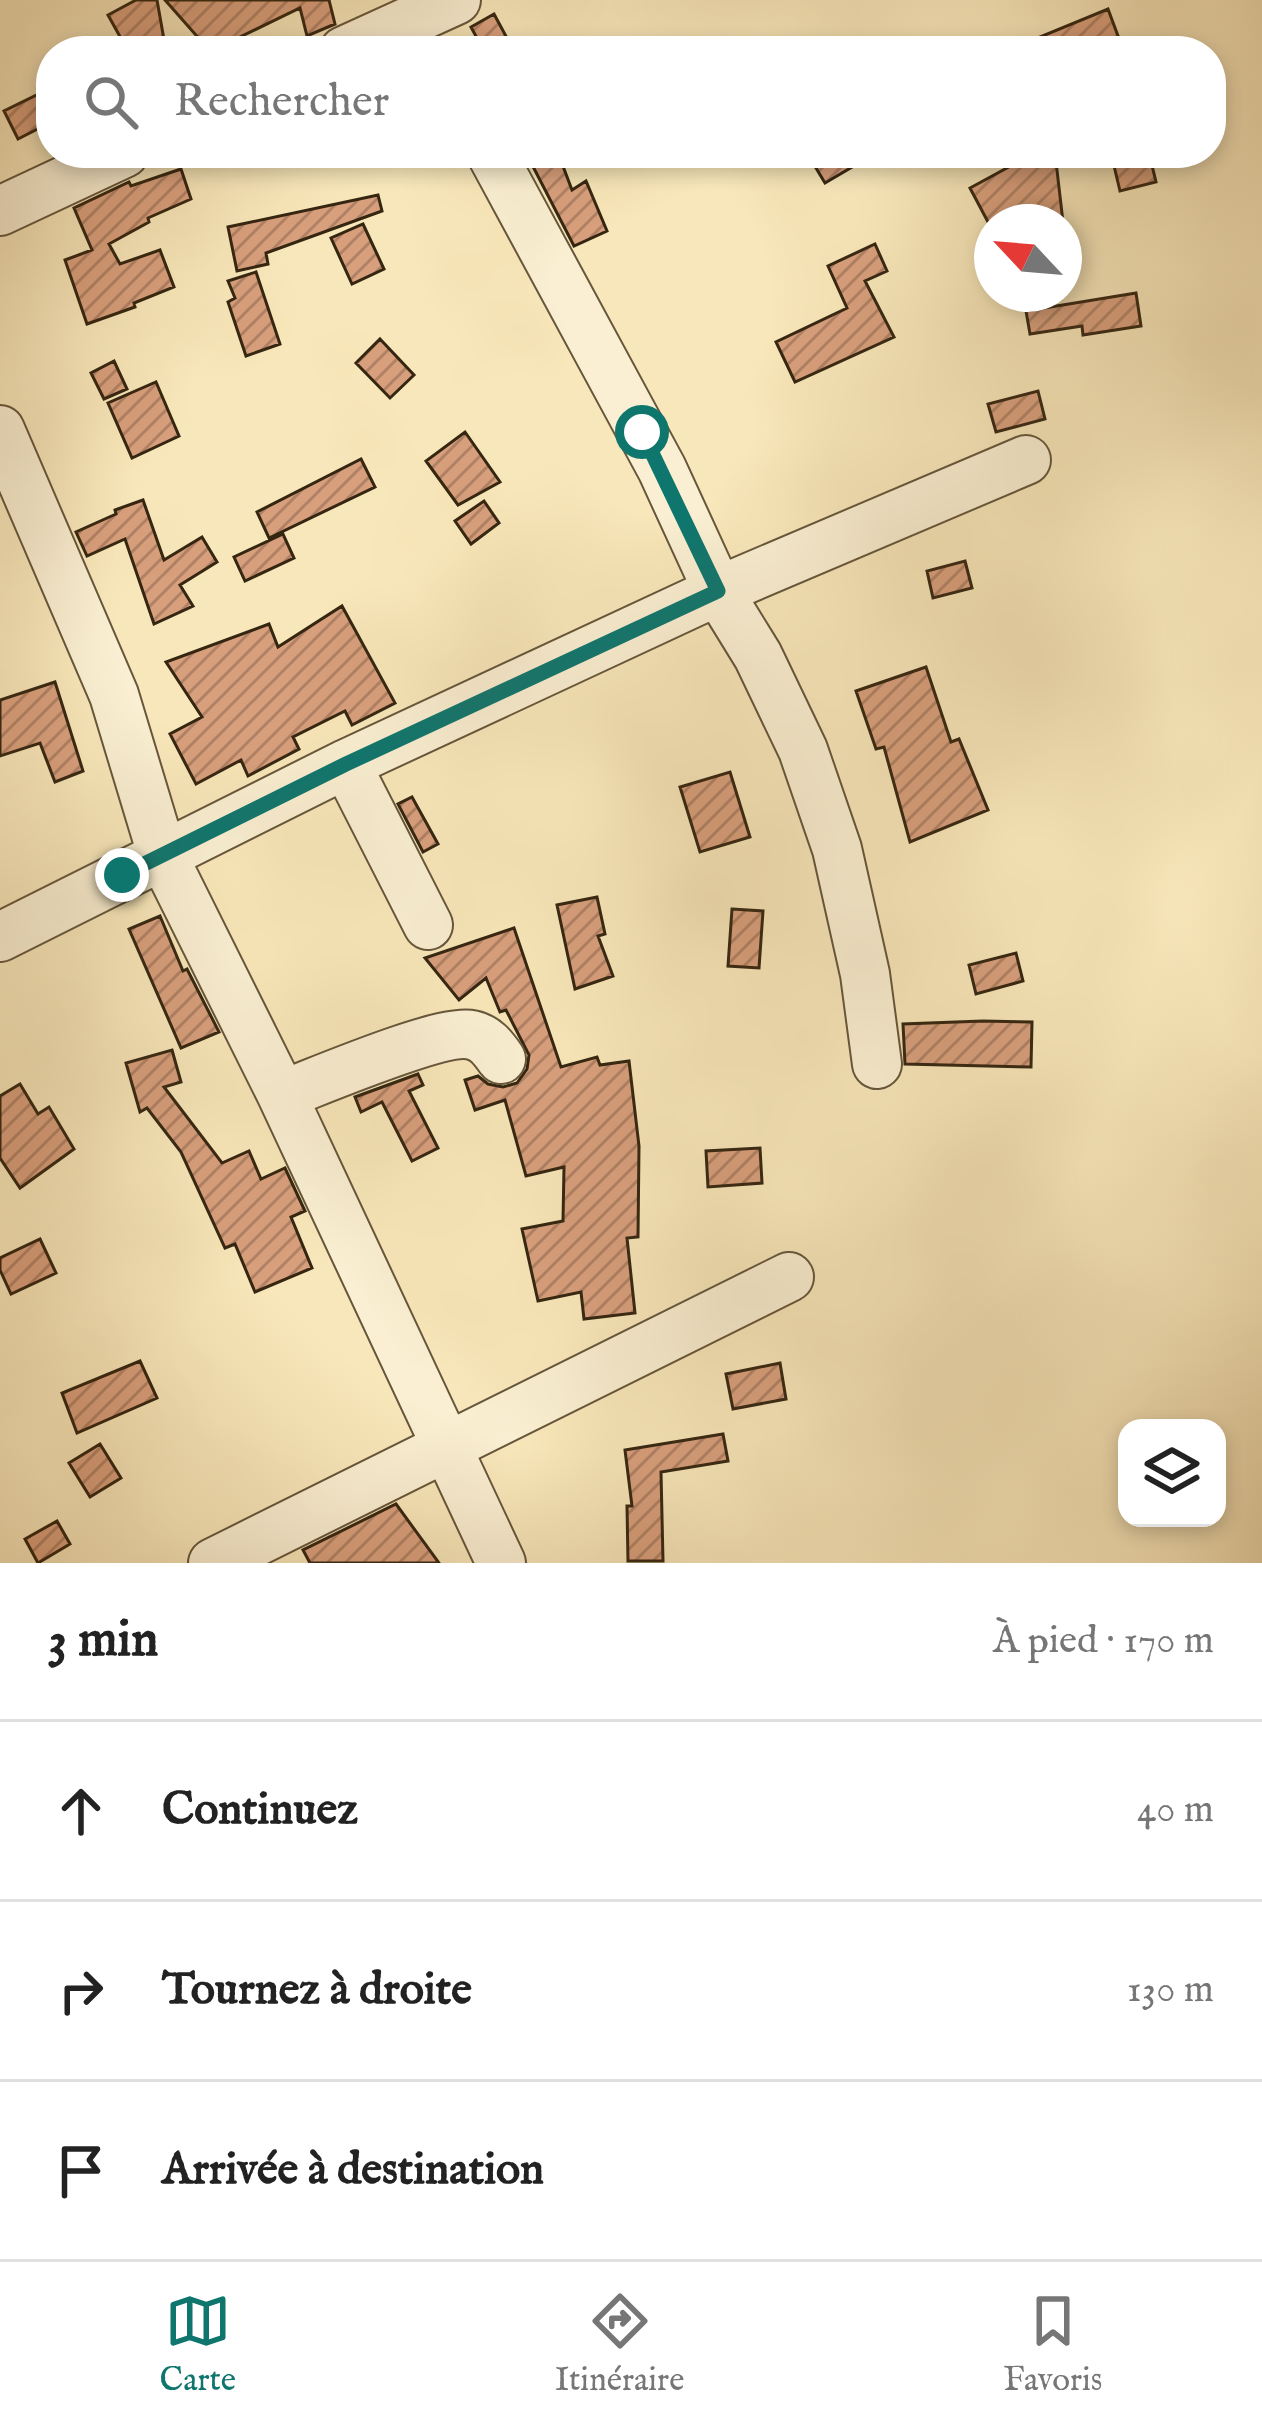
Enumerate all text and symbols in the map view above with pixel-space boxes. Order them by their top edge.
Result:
search box [36,36,1226,168]
icon: search [78,69,144,135]
text: Rechercher [174,74,389,131]
north arrow [974,204,1082,312]
route start [615,405,669,459]
route end [95,848,149,902]
map controls [1118,1419,1226,1527]
button: layers [1118,1419,1226,1527]
text: 3 min [48,1609,158,1674]
text: À pied · 170 m [993,1617,1214,1666]
icon: ahead [48,1778,114,1844]
text: Continuez [162,1782,358,1839]
text: 40 m [1137,1786,1214,1835]
icon: right [48,1958,114,2024]
text: Tournez à droite [162,1962,472,2019]
text: 130 m [1127,1966,1214,2015]
icon: arrive [48,2138,114,2204]
text: Arrivée à destination [162,2142,544,2199]
tab: Carte [160,2288,236,2402]
tab: Itinéraire [555,2288,684,2402]
tab: Favoris [1004,2288,1102,2402]

